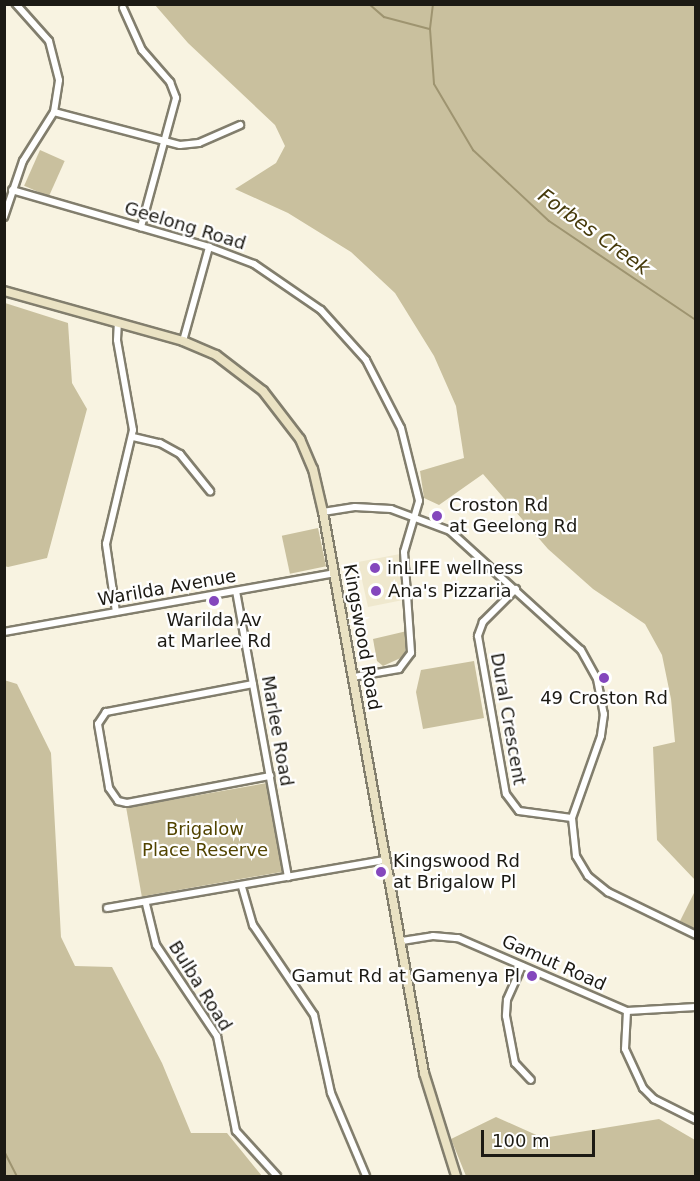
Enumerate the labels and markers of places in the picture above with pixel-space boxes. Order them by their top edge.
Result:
place label: Croston Rd at Geelong Rd [449,495,577,538]
marker: Croston Rd at Geelong Rd [430,509,444,523]
place label: inLIFE wellness [387,557,523,579]
marker: inLIFE wellness [368,561,382,575]
place label: Ana's Pizzaria [388,580,512,602]
marker: Ana's Pizzaria [369,584,383,598]
marker: Warilda Av at Marlee Rd [207,594,221,608]
place label: Warilda Av at Marlee Rd [157,610,271,652]
marker: 49 Croston Rd [597,671,611,685]
place label: 49 Croston Rd [540,687,668,709]
place label: Kingswood Rd at Brigalow Pl [393,851,520,894]
marker: Kingswood Rd at Brigalow Pl [374,865,388,879]
place label: Gamut Rd at Gamenya Pl [292,965,520,987]
marker: Gamut Rd at Gamenya Pl [525,969,539,983]

